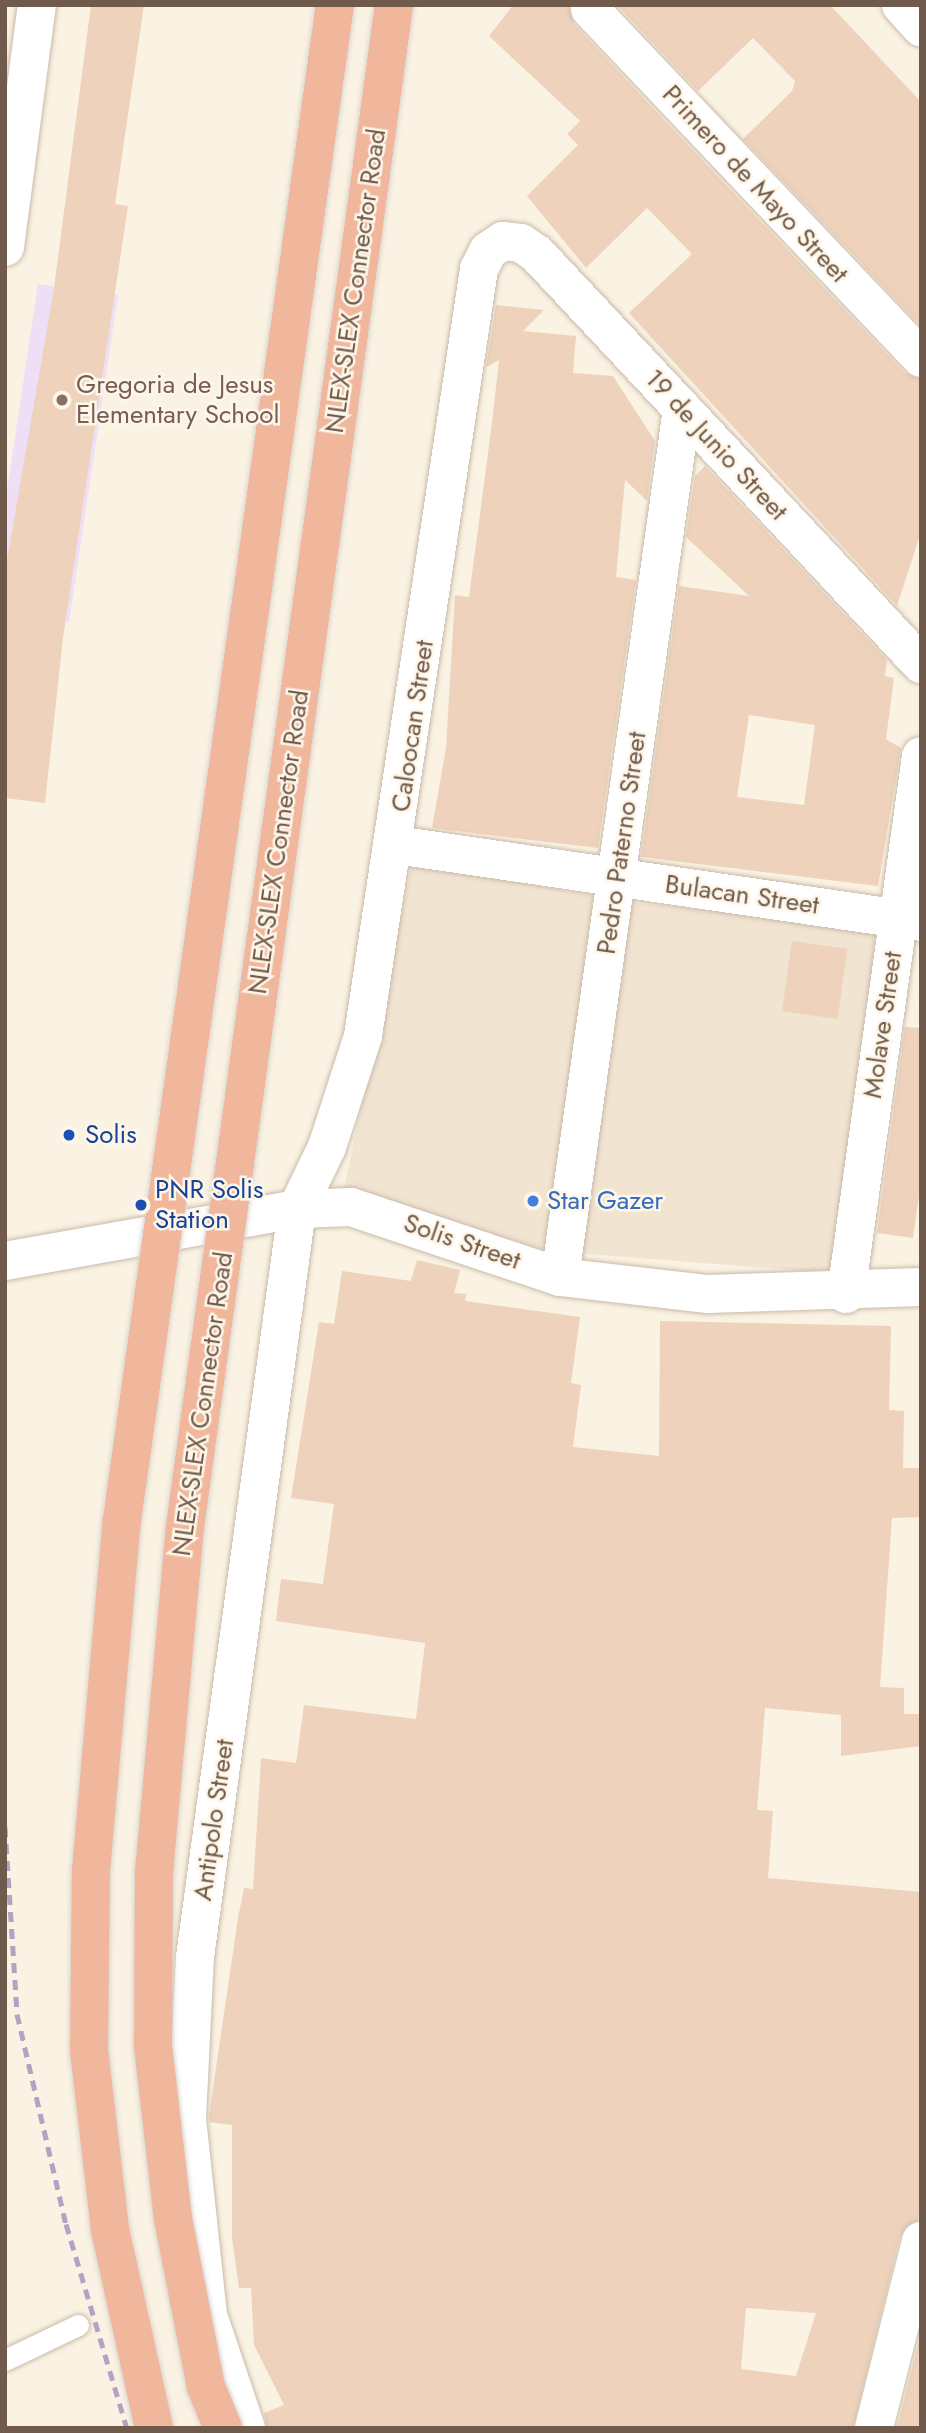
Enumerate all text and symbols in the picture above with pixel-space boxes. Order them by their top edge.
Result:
street label: Primero de Mayo Street [656,79,854,289]
street label: NLEX-SLEX Connector Road [319,127,393,435]
street label: 19 de Junio Street [638,363,794,527]
place label: Gregoria de Jesus Elementary School [76,369,279,430]
marker: Gregoria de Jesus Elementary School [54,392,70,408]
street label: Caloocan Street [386,638,440,814]
street label: NLEX-SLEX Connector Road [242,688,316,996]
street label: Pedro Paterno Street [591,730,653,956]
street label: Bulacan Street [663,869,821,921]
street label: Molave Street [857,950,909,1100]
place label: Solis [85,1119,137,1151]
marker: Solis [59,1125,79,1145]
place label: PNR Solis Station [155,1174,263,1236]
place label: Star Gazer [547,1185,663,1217]
marker: Star Gazer [525,1193,541,1209]
marker: PNR Solis Station [133,1197,149,1213]
street label: Solis Street [399,1207,525,1277]
street label: NLEX-SLEX Connector Road [166,1250,240,1558]
street label: Antipolo Street [187,1737,241,1903]

